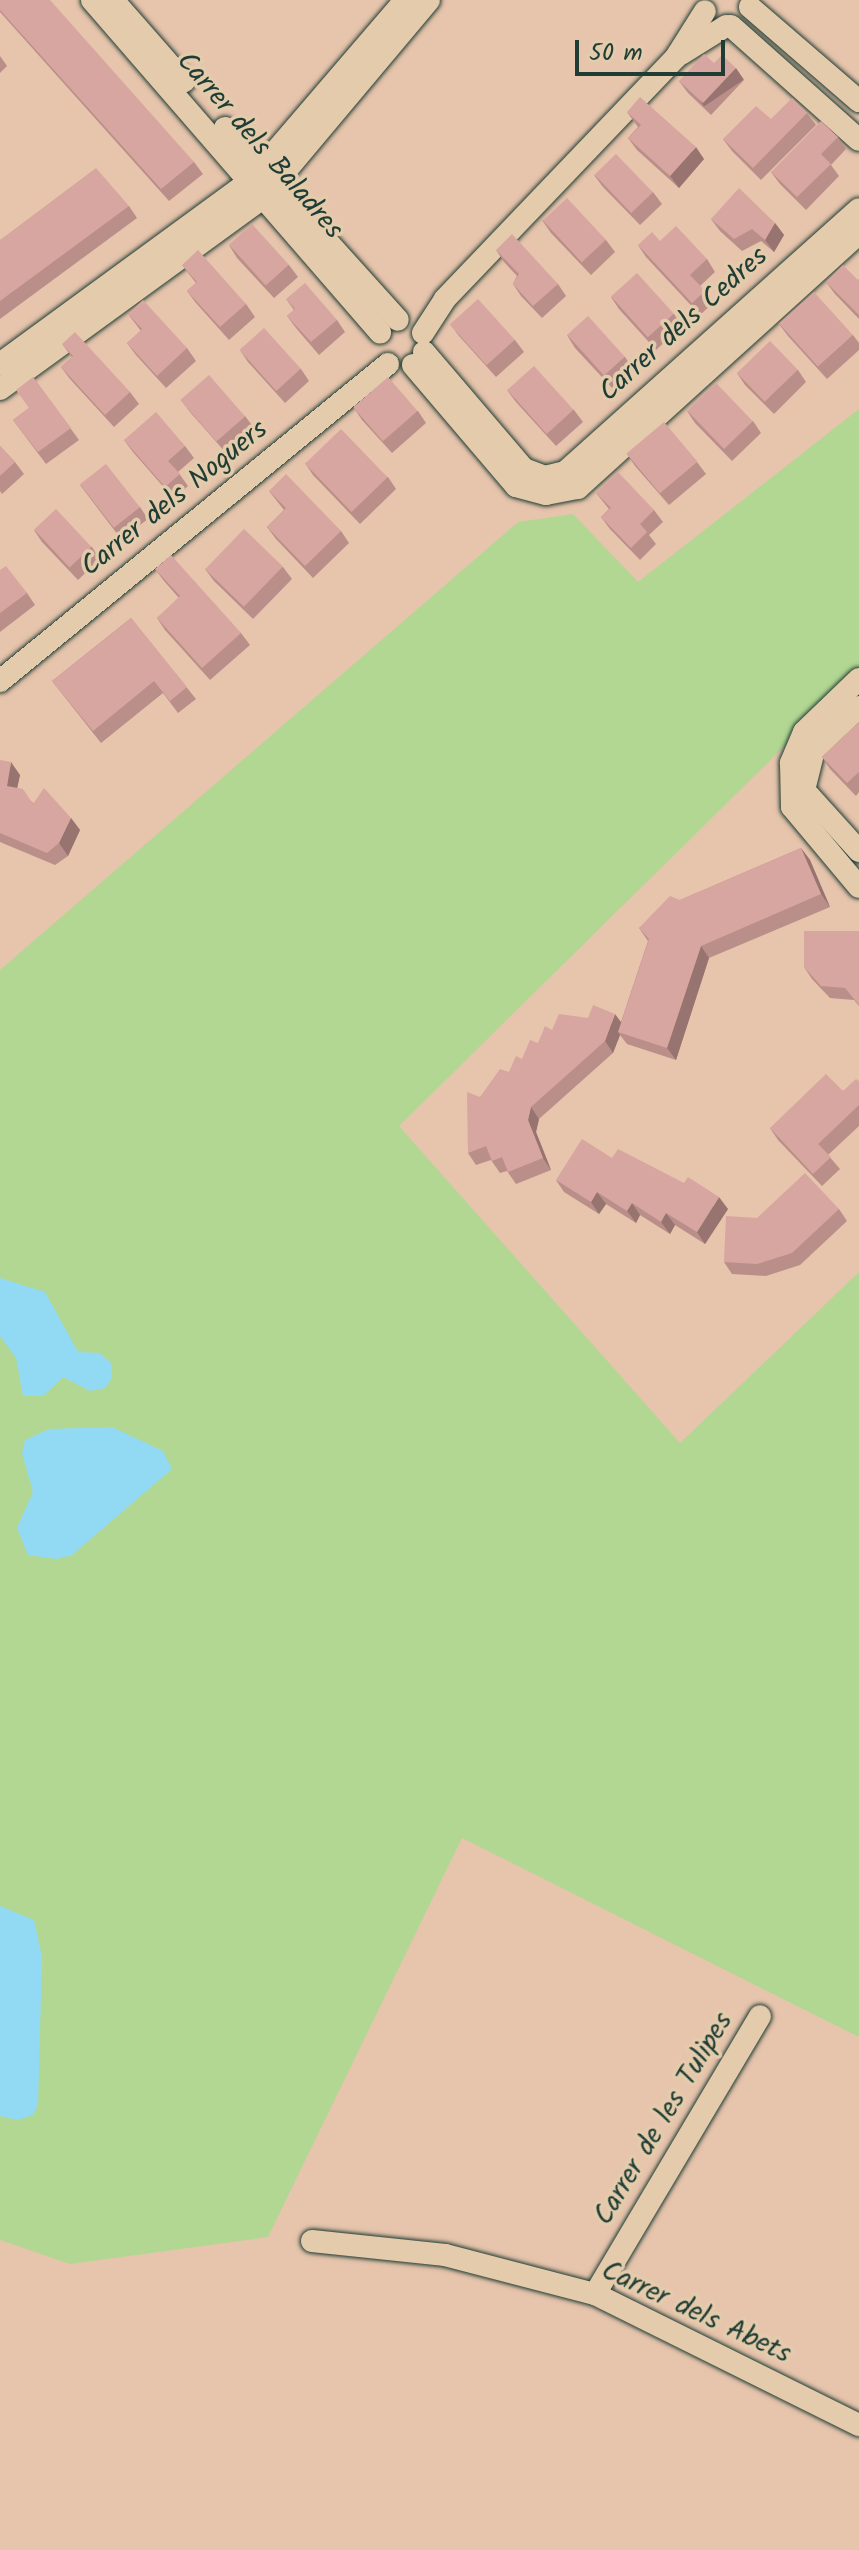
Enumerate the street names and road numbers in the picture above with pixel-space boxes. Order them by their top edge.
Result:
street label: Carrer dels Baladres [169,46,349,246]
street label: Carrer dels Cedres [593,240,775,410]
street label: Carrer dels Noguers [75,413,275,585]
street label: Carrer de les Tulipes [587,2007,741,2231]
street label: Carrer dels Abets [596,2254,796,2372]

